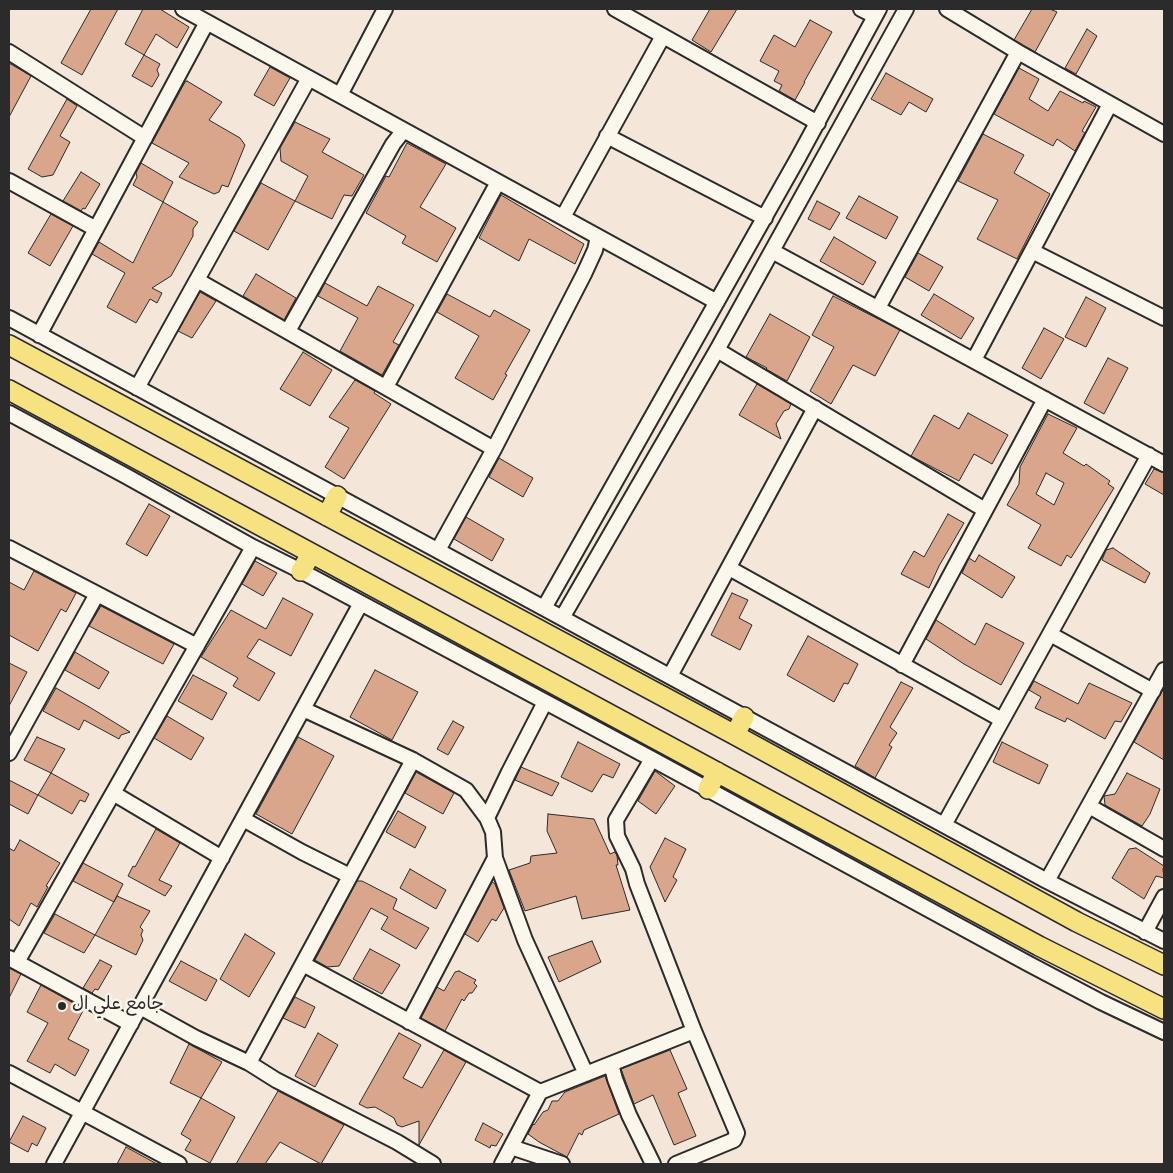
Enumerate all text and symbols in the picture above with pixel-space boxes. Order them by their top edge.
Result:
place label: جامع علي ال [72,995,164,1017]
marker: جامع علي ال [56,1000,68,1012]

